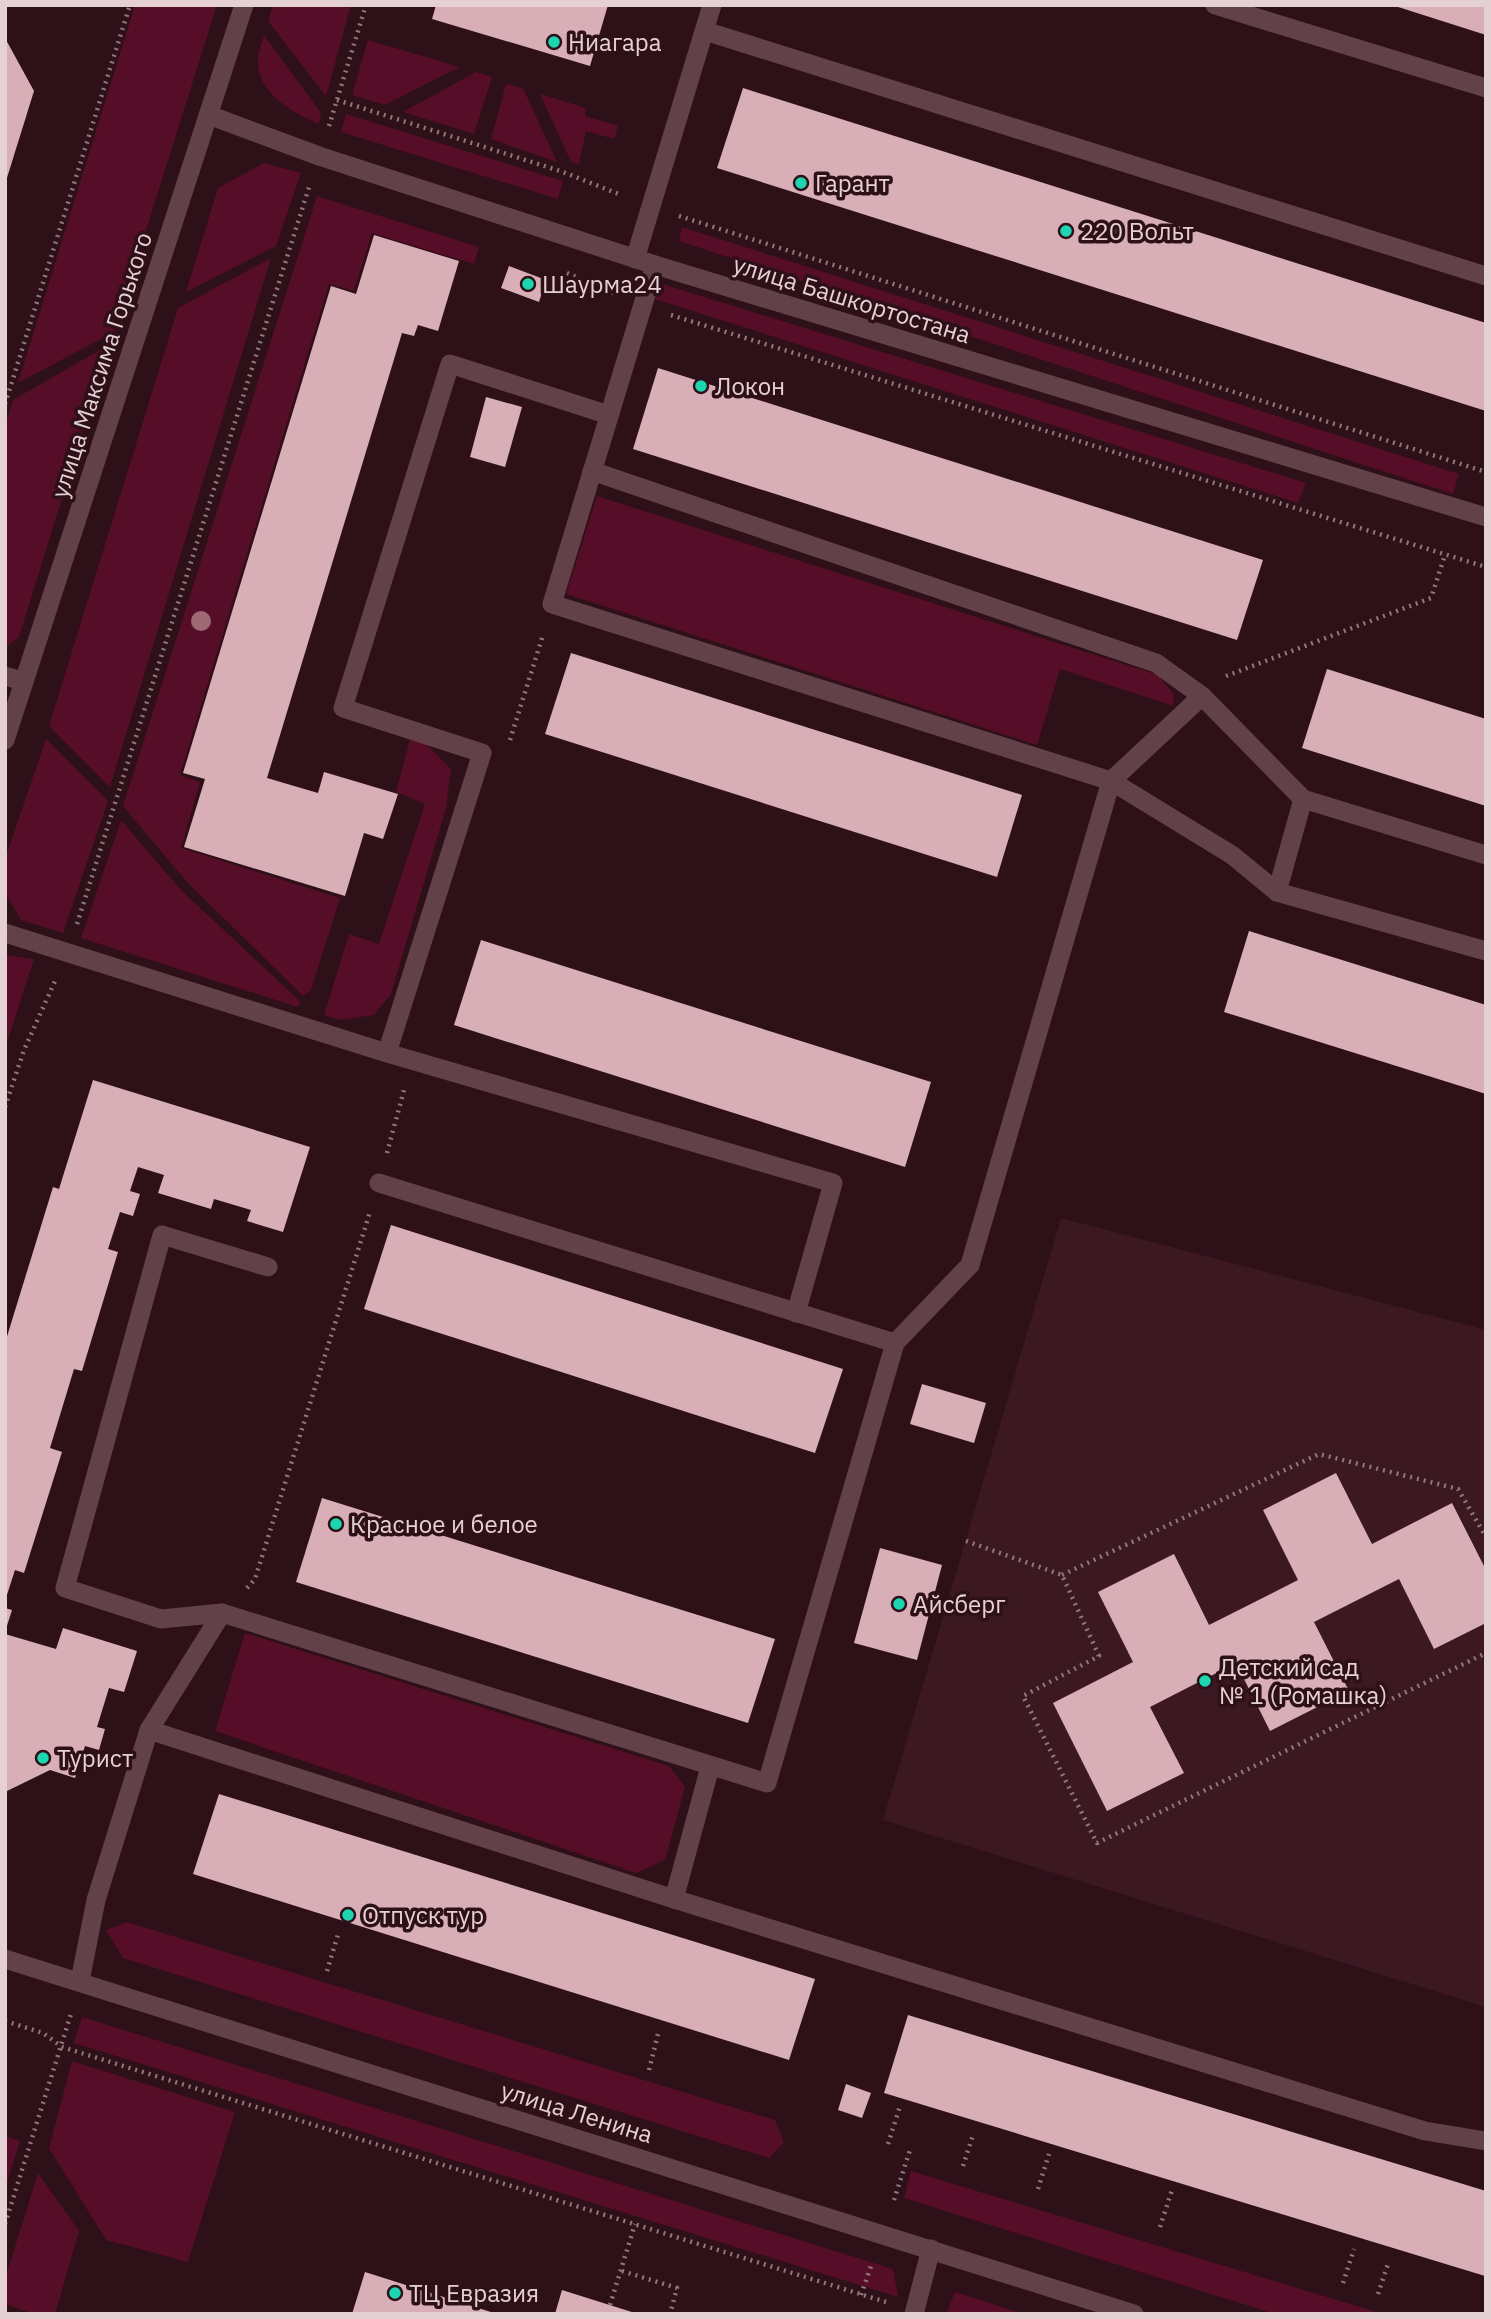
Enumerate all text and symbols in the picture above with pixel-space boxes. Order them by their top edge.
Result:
place label: Ниагара [568,26,662,58]
marker: Ниагара [546,34,562,50]
place label: Гарант [815,167,890,199]
marker: Гарант [793,175,809,191]
place label: 220 Вольт [1080,215,1194,247]
marker: 220 Вольт [1058,223,1074,239]
street label: улица Максима Горького [43,228,159,502]
street label: улица Башкортостана [729,248,975,350]
place label: Шаурма24 [542,268,662,300]
marker: Шаурма24 [520,276,536,292]
place label: Локон [715,370,785,402]
marker: Локон [693,378,709,394]
place label: Красное и белое [350,1508,538,1540]
marker: Красное и белое [328,1516,344,1532]
place label: Айсберг [913,1588,1006,1620]
marker: Айсберг [891,1596,907,1612]
place label: Детский сад № 1 (Ромашка) [1219,1651,1387,1711]
marker: Детский сад № 1 (Ромашка) [1197,1673,1213,1689]
place label: Турист [57,1742,133,1774]
marker: Турист [35,1750,51,1766]
place label: Отпуск тур [362,1899,484,1931]
marker: Отпуск тур [340,1907,356,1923]
street label: улица Ленина [497,2074,657,2150]
place label: ТЦ Евразия [409,2277,539,2309]
marker: ТЦ Евразия [387,2285,403,2301]

